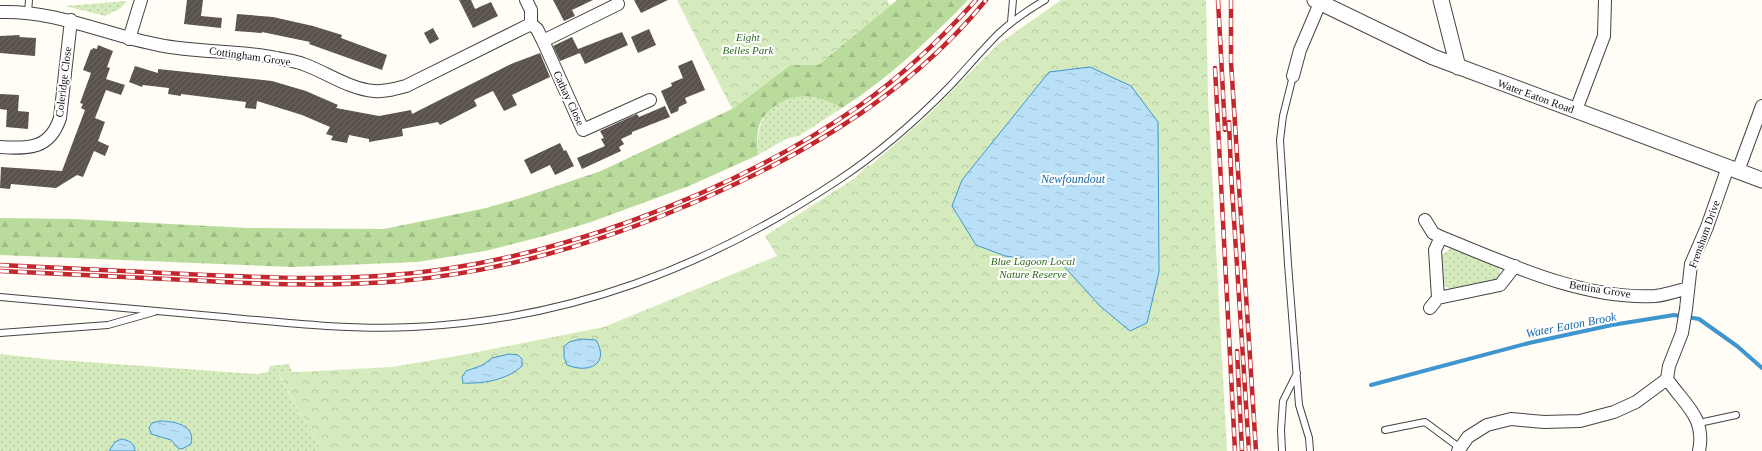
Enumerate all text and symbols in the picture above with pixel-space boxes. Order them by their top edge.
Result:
park label: Eight Belles Park [722,31,775,56]
street label: Cottingham Grove [208,44,292,68]
street label: Coleridge Close [53,46,73,118]
street label: Cathay Close [551,69,587,127]
street label: Water Eaton Road [1496,77,1576,116]
water label: Newfoundout [1040,172,1106,186]
street label: Frensham Drive [1686,198,1722,269]
park label: Blue Lagoon Local Nature Reserve [991,255,1075,280]
street label: Bettina Grove [1568,278,1632,300]
water label: Water Eaton Brook [1525,309,1618,341]

